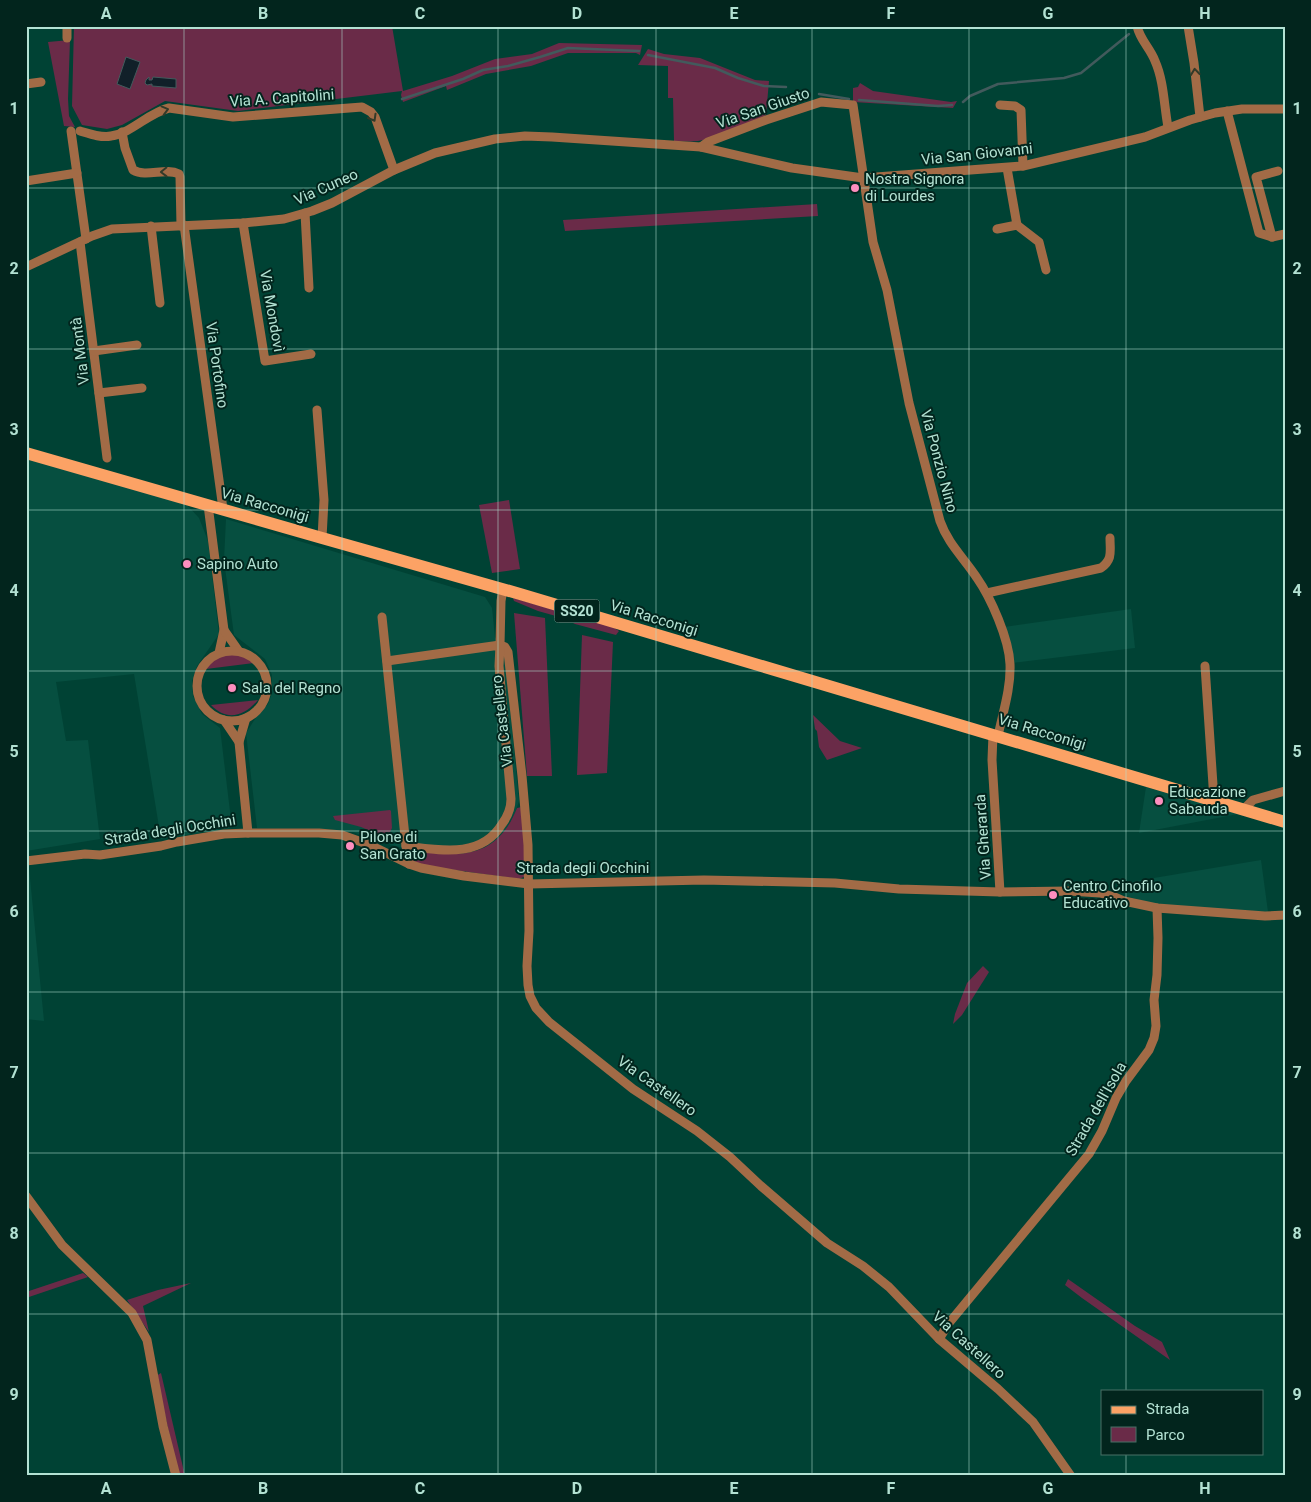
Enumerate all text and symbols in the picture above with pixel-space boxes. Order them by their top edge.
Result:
text: A [101,4,112,23]
text: B [258,4,268,23]
text: C [415,4,425,23]
text: D [572,4,582,23]
text: E [730,4,739,23]
text: F [887,4,896,23]
text: G [1043,4,1054,23]
text: H [1199,4,1211,23]
one-way arrow [1190,67,1201,75]
street label: Via San Giusto [714,84,812,132]
street label: Via A. Capitolini [229,85,335,111]
text: 1 [9,99,19,118]
text: 1 [1292,99,1302,118]
one-way arrow [161,106,169,116]
one-way arrow [367,112,377,121]
street label: Via San Giovanni [920,139,1034,169]
street label: Via Cuneo [291,165,361,209]
one-way arrow [160,167,168,177]
place label: Nostra Signora di Lourdes [865,170,964,205]
marker: Nostra Signora di Lourdes [849,182,861,194]
text: 2 [9,259,19,278]
text: 2 [1292,259,1302,278]
street label: Via Mondovì [256,269,288,353]
street label: Via Montà [67,316,93,386]
street label: Via Portofino [202,321,232,409]
street label: Via Ponzio Nino [917,408,961,514]
text: 3 [9,420,19,439]
text: 3 [1292,420,1302,439]
street label: Via Racconigi [219,484,311,526]
place label: Sapino Auto [197,555,278,573]
marker: Sapino Auto [181,558,193,570]
text: 4 [9,581,19,600]
text: 4 [1292,581,1302,600]
street label: Via Racconigi [608,596,700,640]
road number: SS20 [554,600,600,622]
street label: Via Castellero [487,674,517,768]
place label: Sala del Regno [242,679,341,697]
marker: Sala del Regno [226,682,238,694]
street label: Via Racconigi [996,710,1088,754]
text: 5 [9,742,19,761]
text: 5 [1292,742,1302,761]
place label: Educazione Sabauda [1169,783,1246,818]
street label: Via Gherarda [971,793,995,881]
marker: Educazione Sabauda [1153,795,1165,807]
street label: Strada degli Occhini [103,811,237,849]
place label: Pilone di San Grato [360,828,426,863]
marker: Pilone di San Grato [344,840,356,852]
street label: Strada degli Occhini [517,859,649,877]
place label: Centro Cinofilo Educativo [1063,877,1162,912]
marker: Centro Cinofilo Educativo [1047,889,1059,901]
text: 6 [9,902,19,921]
text: 6 [1292,902,1302,921]
street label: Via Castellero [614,1052,700,1120]
street label: Strada dell'Isola [1062,1059,1130,1159]
text: 7 [9,1063,19,1082]
text: 7 [1292,1063,1302,1082]
text: 8 [9,1224,19,1243]
text: 8 [1292,1224,1302,1243]
street label: Via Castellero [929,1307,1009,1383]
text: 9 [9,1385,19,1404]
text: 9 [1292,1385,1302,1404]
legend [1101,1390,1264,1454]
text: Strada [1146,1400,1189,1418]
text: Parco [1146,1426,1185,1444]
text: A [101,1479,112,1498]
text: B [258,1479,268,1498]
text: C [415,1479,425,1498]
text: D [572,1479,582,1498]
text: E [730,1479,739,1498]
text: F [887,1479,896,1498]
text: G [1043,1479,1054,1498]
text: H [1199,1479,1211,1498]

